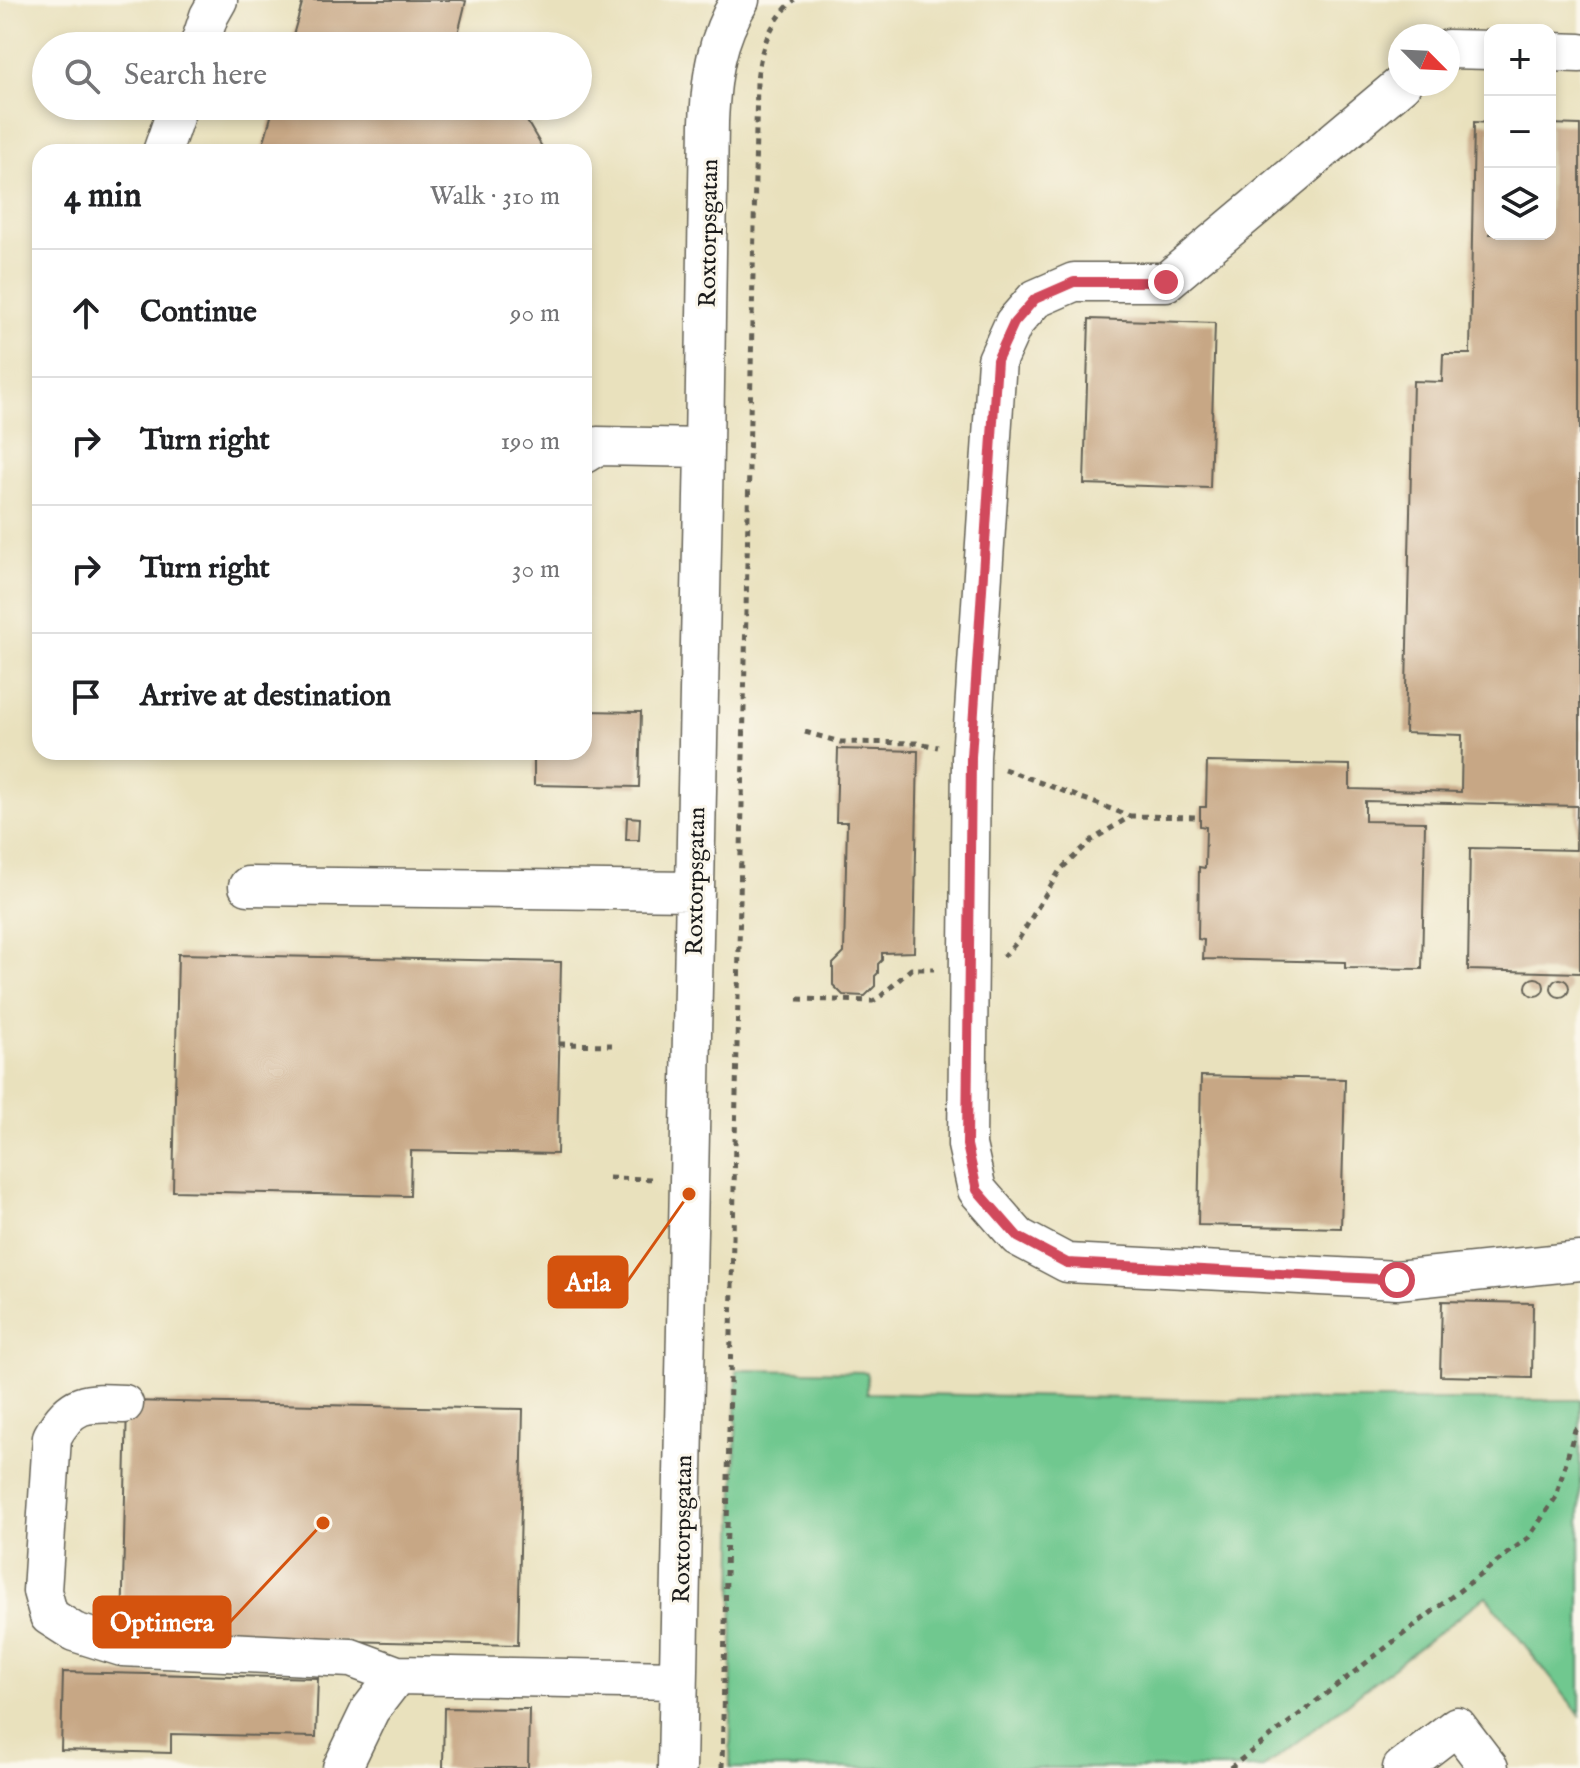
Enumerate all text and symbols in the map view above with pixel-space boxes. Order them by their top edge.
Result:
north arrow [1388,24,1460,96]
map controls [1484,24,1556,240]
button: + [1484,24,1556,96]
search box [32,32,592,120]
icon: search [60,54,104,98]
text: Search here [124,57,267,95]
button: − [1484,96,1556,168]
street label: Roxtorpsgatan [693,158,726,308]
button: layers [1484,168,1556,240]
text: 4 min [64,175,142,218]
text: Walk · 310 m [430,180,560,213]
route end [1148,264,1184,300]
icon: ahead [64,291,108,335]
text: Continue [140,294,257,332]
text: 90 m [510,297,560,330]
icon: right [64,419,108,463]
text: Turn right [140,422,270,460]
text: 190 m [500,425,560,458]
icon: right [64,547,108,591]
text: Turn right [140,550,270,588]
text: 30 m [512,553,560,586]
icon: arrive [64,675,108,719]
text: Arrive at destination [140,678,391,716]
street label: Roxtorpsgatan [680,806,713,956]
callout: Arla [549,1257,627,1307]
route start [1379,1262,1415,1298]
text: Arla [564,1267,611,1300]
street label: Roxtorpsgatan [667,1454,700,1604]
callout: Optimera [94,1597,230,1647]
text: Optimera [110,1607,215,1640]

